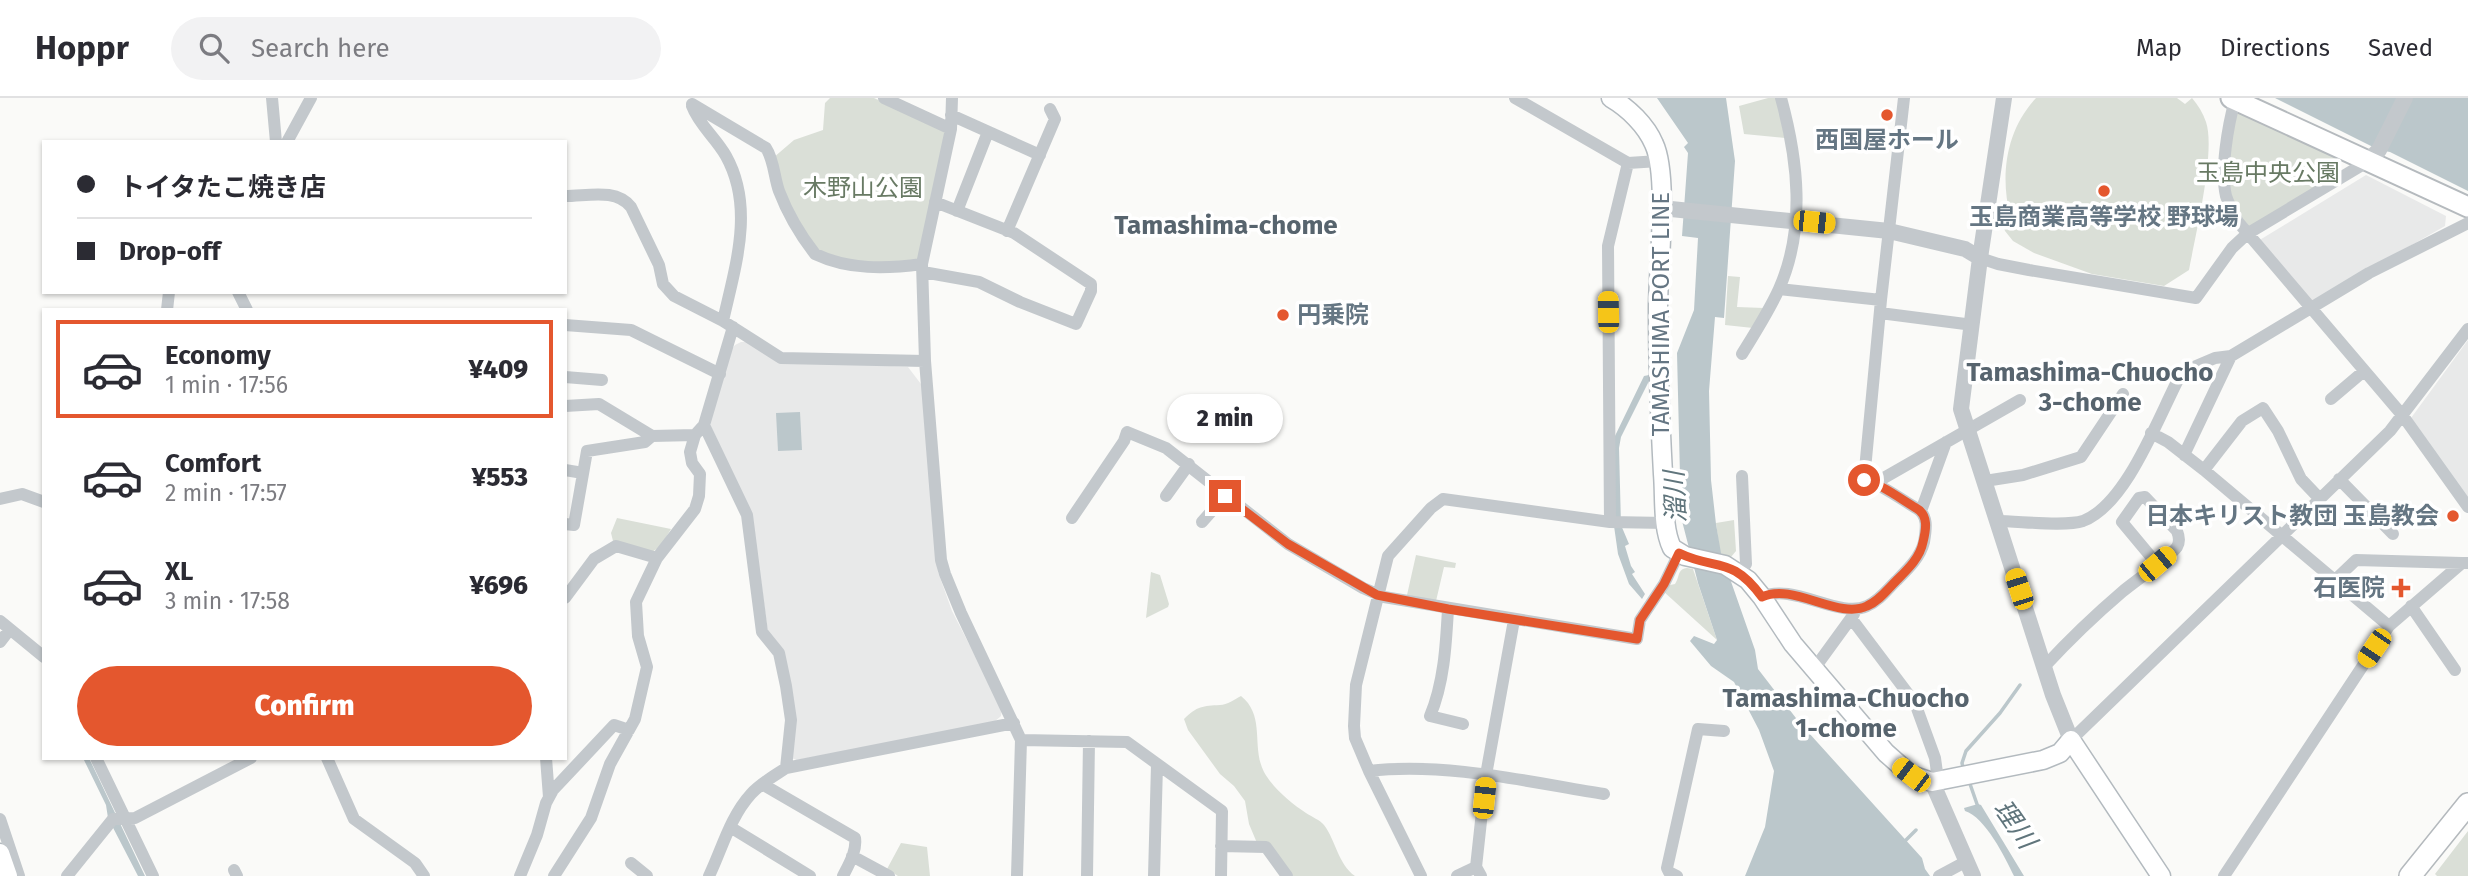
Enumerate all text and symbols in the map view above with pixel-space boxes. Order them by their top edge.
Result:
search box [171,17,661,80]
text: Hoppr [35,28,129,68]
icon: search [195,29,233,67]
text: Search here [251,33,390,64]
text: Map [2136,34,2182,62]
text: Directions [2220,34,2330,62]
text: Saved [2368,34,2433,62]
marker: 西国屋ホール [1879,107,1895,123]
place label: 西国屋ホール [1815,126,1959,154]
park label: 玉島中央公園 [2196,159,2340,187]
text: トイタたこ焼き店 [119,172,326,203]
park label: 木野山公園 [803,174,923,202]
marker: 玉島商業高等学校 野球場 [2096,183,2112,199]
street label: TAMASHIMA PORT LINE [1647,192,1675,436]
place label: 玉島商業高等学校 野球場 [1969,203,2239,231]
car [1793,209,1836,235]
district label: Tamashima-chome [1114,210,1338,241]
text: Drop-off [119,236,221,267]
car [1598,291,1619,333]
place label: 円乗院 [1297,301,1369,329]
marker: 円乗院 [1275,307,1291,323]
icon: car [81,338,144,401]
text: Economy [165,340,271,371]
text: ¥409 [469,354,528,385]
district label: Tamashima-Chuocho 3-chome [1967,357,2213,418]
text: 1 min · 17:56 [165,371,288,399]
callout: 2 min [1167,394,1283,444]
text: 2 min [1197,404,1253,432]
icon: car [81,446,144,509]
text: Comfort [165,448,261,479]
text: ¥553 [472,462,528,493]
route start [1848,464,1880,496]
water label: 溜川 [1659,467,1692,524]
text: 2 min · 17:57 [165,479,287,507]
route end [1209,480,1241,512]
place label: 日本キリスト教団 玉島教会 [2145,502,2439,530]
marker: 日本キリスト教団 玉島教会 [2445,508,2461,524]
car [2135,542,2180,586]
icon: car [81,554,144,617]
text: XL [165,556,193,587]
car [2003,566,2036,612]
text: ¥696 [469,570,528,601]
place label: 石医院 [2313,574,2385,602]
marker: 石医院 [2391,578,2411,598]
text: 3 min · 17:58 [165,587,290,615]
car [2354,625,2395,671]
button: Confirm [77,666,532,746]
district label: Tamashima-Chuocho 1-chome [1723,683,1969,744]
car [1888,754,1935,796]
car [1472,776,1497,820]
water label: 理川 [1987,794,2044,857]

